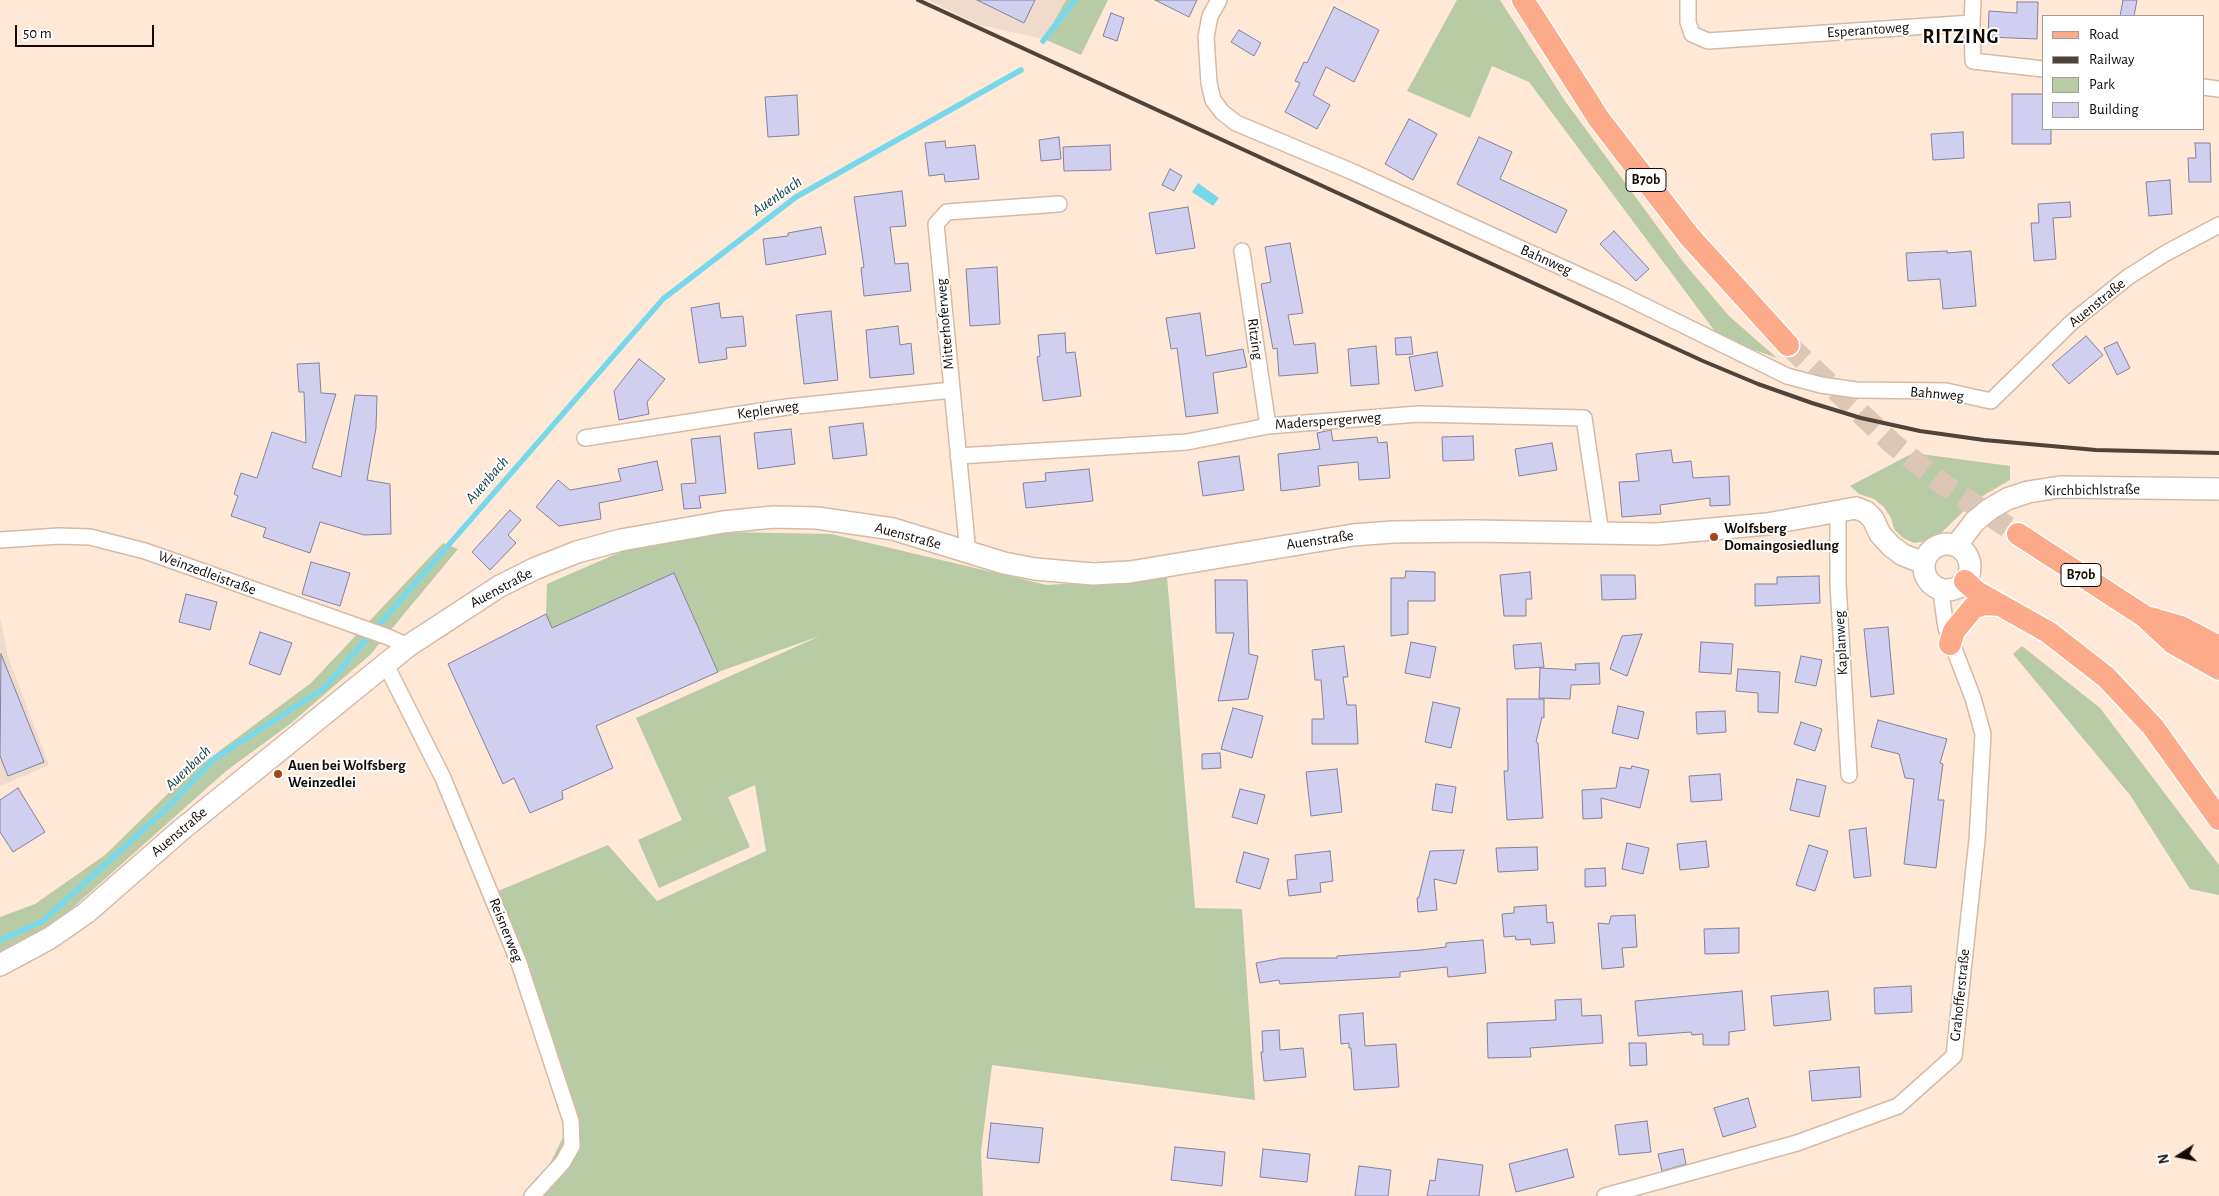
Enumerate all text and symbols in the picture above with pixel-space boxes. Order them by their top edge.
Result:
scale bar [18,15,156,47]
legend [2042,15,2204,130]
street label: Esperantoweg [1826,18,1910,42]
district label: RITZING [1922,25,2000,49]
text: 50 m [23,26,52,41]
text: Road [2089,27,2119,42]
text: Railway [2089,52,2134,67]
text: Park [2089,77,2115,92]
text: Building [2089,102,2139,117]
road number: B70b [1626,168,1666,192]
water label: Auenbach [748,172,806,220]
street label: Bahnweg [1518,241,1574,279]
street label: Auenstraße [2065,275,2129,331]
street label: Mitterhoferweg [932,278,958,370]
street label: Ritzing [1243,317,1267,361]
street label: Bahnweg [1909,383,1965,405]
street label: Keplerweg [736,397,800,423]
street label: Maderspergerweg [1274,408,1382,434]
water label: Auenbach [461,452,513,508]
street label: Kirchbichlstraße [2044,480,2140,500]
street label: Auenstraße [873,519,943,553]
place label: Wolfsberg Domaingosiedlung [1724,519,1839,554]
street label: Auenstraße [1285,526,1355,554]
marker: Wolfsberg Domaingosiedlung [1708,531,1720,543]
street label: Weinzedleistraße [155,547,259,599]
street label: Auenstraße [467,564,535,612]
road number: B70b [2061,564,2101,586]
street label: Kaplanweg [1830,610,1852,676]
water label: Auenbach [161,741,215,795]
place label: Auen bei Wolfsberg Weinzedlei [288,756,405,791]
marker: Auen bei Wolfsberg Weinzedlei [272,768,284,780]
street label: Auenstraße [147,803,211,861]
street label: Reisnerweg [485,895,527,965]
street label: Grahofferstraße [1946,948,1974,1042]
north arrow [2154,1131,2204,1181]
text: N [2156,1153,2172,1165]

